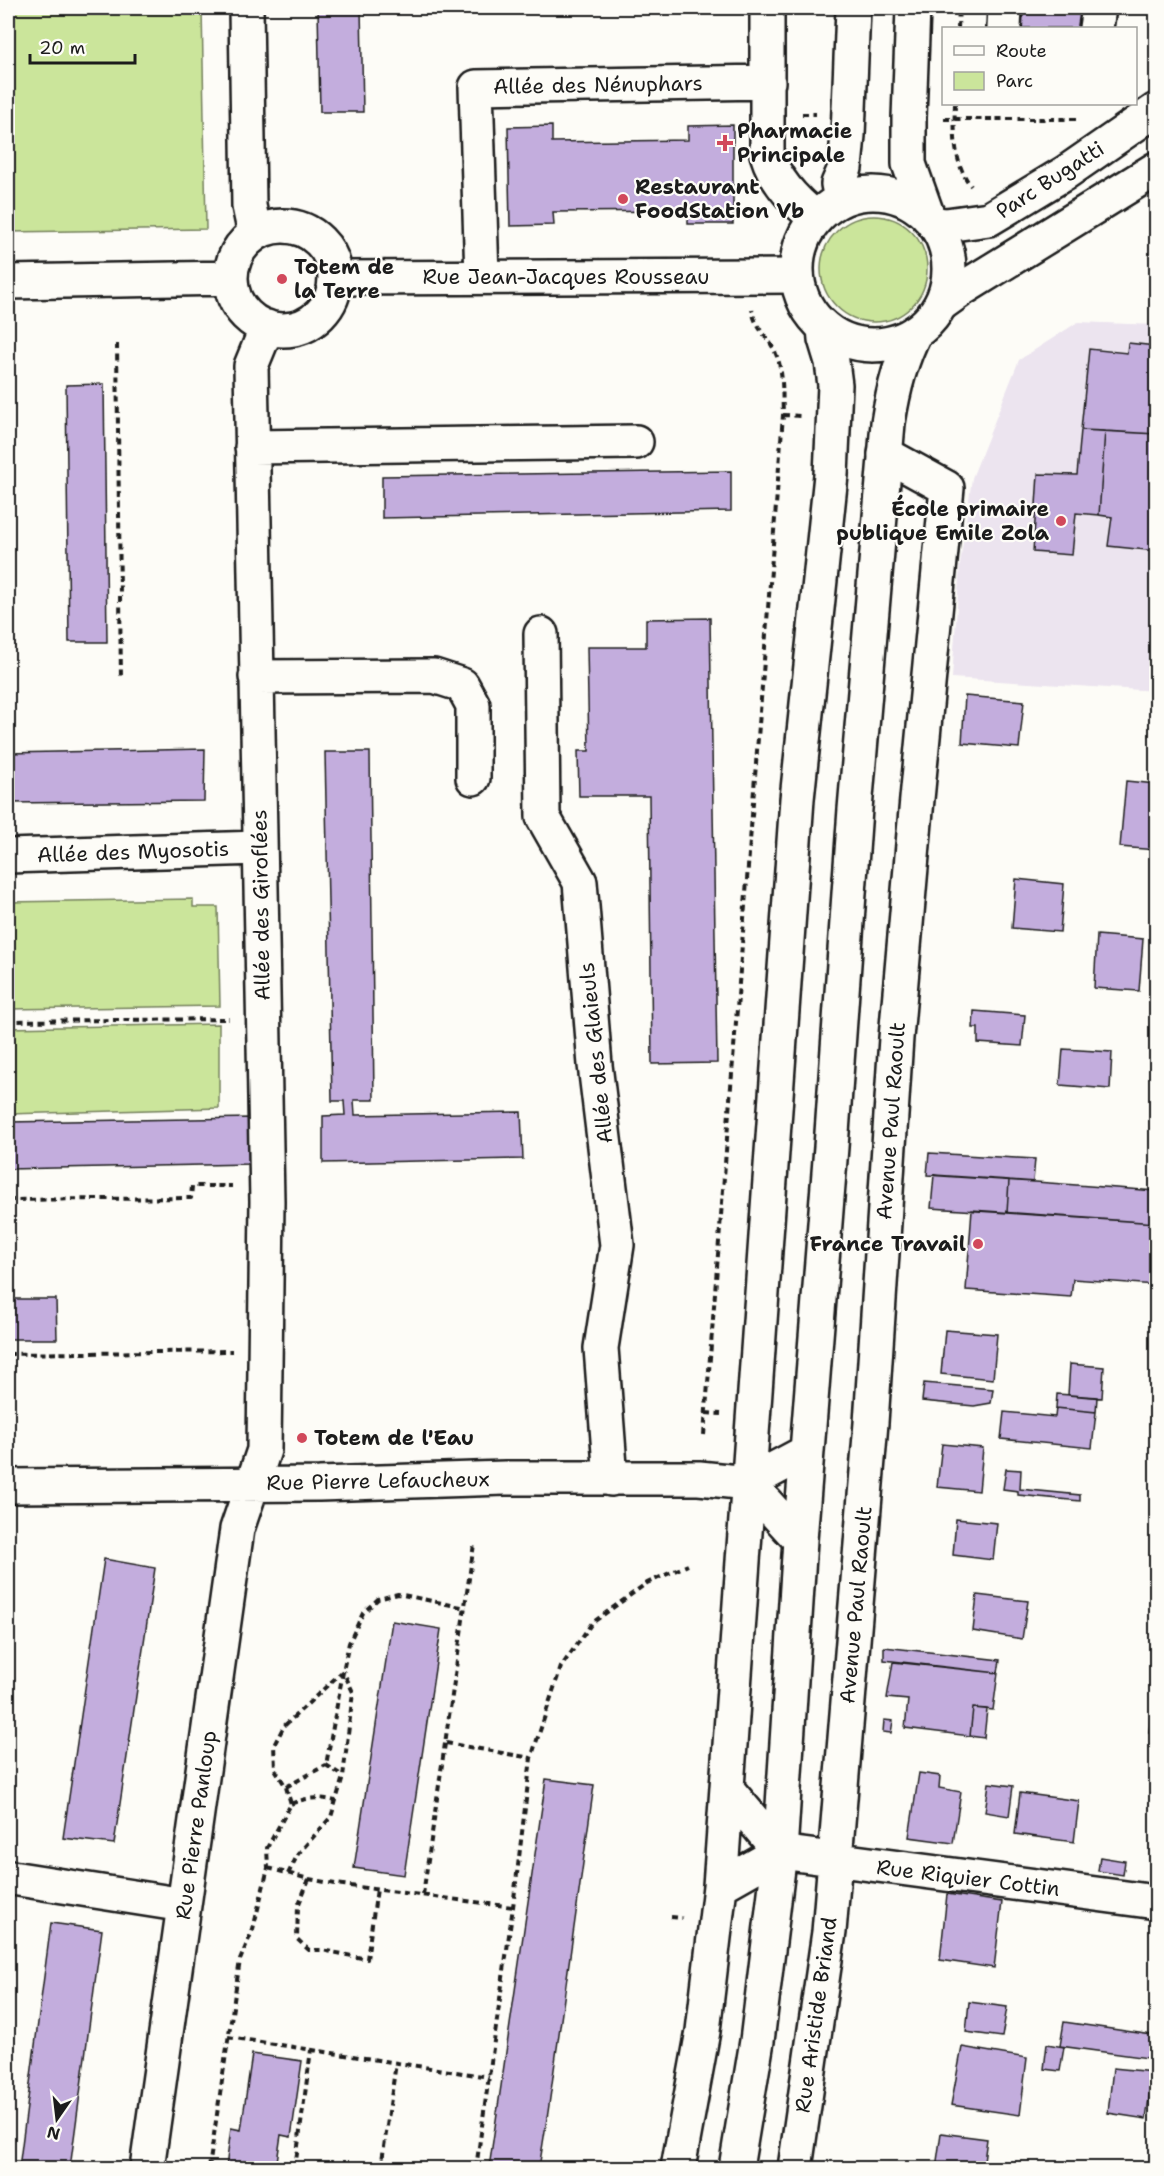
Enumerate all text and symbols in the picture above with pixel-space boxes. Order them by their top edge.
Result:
scale bar [30,27,135,65]
legend [942,27,1137,105]
text: 20 m [39,36,85,60]
text: Route [996,39,1047,63]
street label: Allée des Nénuphars [493,69,703,101]
text: Parc [996,69,1033,93]
place label: Pharmacie Principale [737,117,852,169]
street label: Parc Bugatti [990,135,1110,225]
marker: Pharmacie Principale [718,136,732,150]
place label: Restaurant FoodStation Vb [635,173,804,225]
marker: Restaurant FoodStation Vb [616,192,630,206]
place label: Totem de la Terre [294,253,394,305]
street label: Rue Jean-Jacques Rousseau [423,263,709,291]
marker: Totem de la Terre [275,272,289,286]
place label: École primaire publique Emile Zola [836,494,1050,547]
marker: École primaire publique Emile Zola [1054,514,1068,528]
street label: Allée des Giroflées [245,809,277,1001]
street label: Allée des Myosotis [36,835,230,869]
street label: Allée des Glaieuls [573,961,619,1145]
street label: Avenue Paul Raoult [870,1021,912,1221]
place label: France Travail [810,1230,966,1258]
marker: France Travail [971,1237,985,1251]
place label: Totem de l'Eau [314,1424,474,1452]
marker: Totem de l'Eau [295,1431,309,1445]
street label: Rue Pierre Lefaucheux [266,1465,490,1497]
street label: Avenue Paul Raoult [833,1505,879,1705]
street label: Rue Pierre Panloup [169,1729,223,1921]
street label: Rue Riquier Cottin [875,1853,1061,1903]
street label: Rue Aristide Briand [788,1915,844,2115]
north arrow [27,2089,87,2149]
text: N [45,2121,62,2145]

